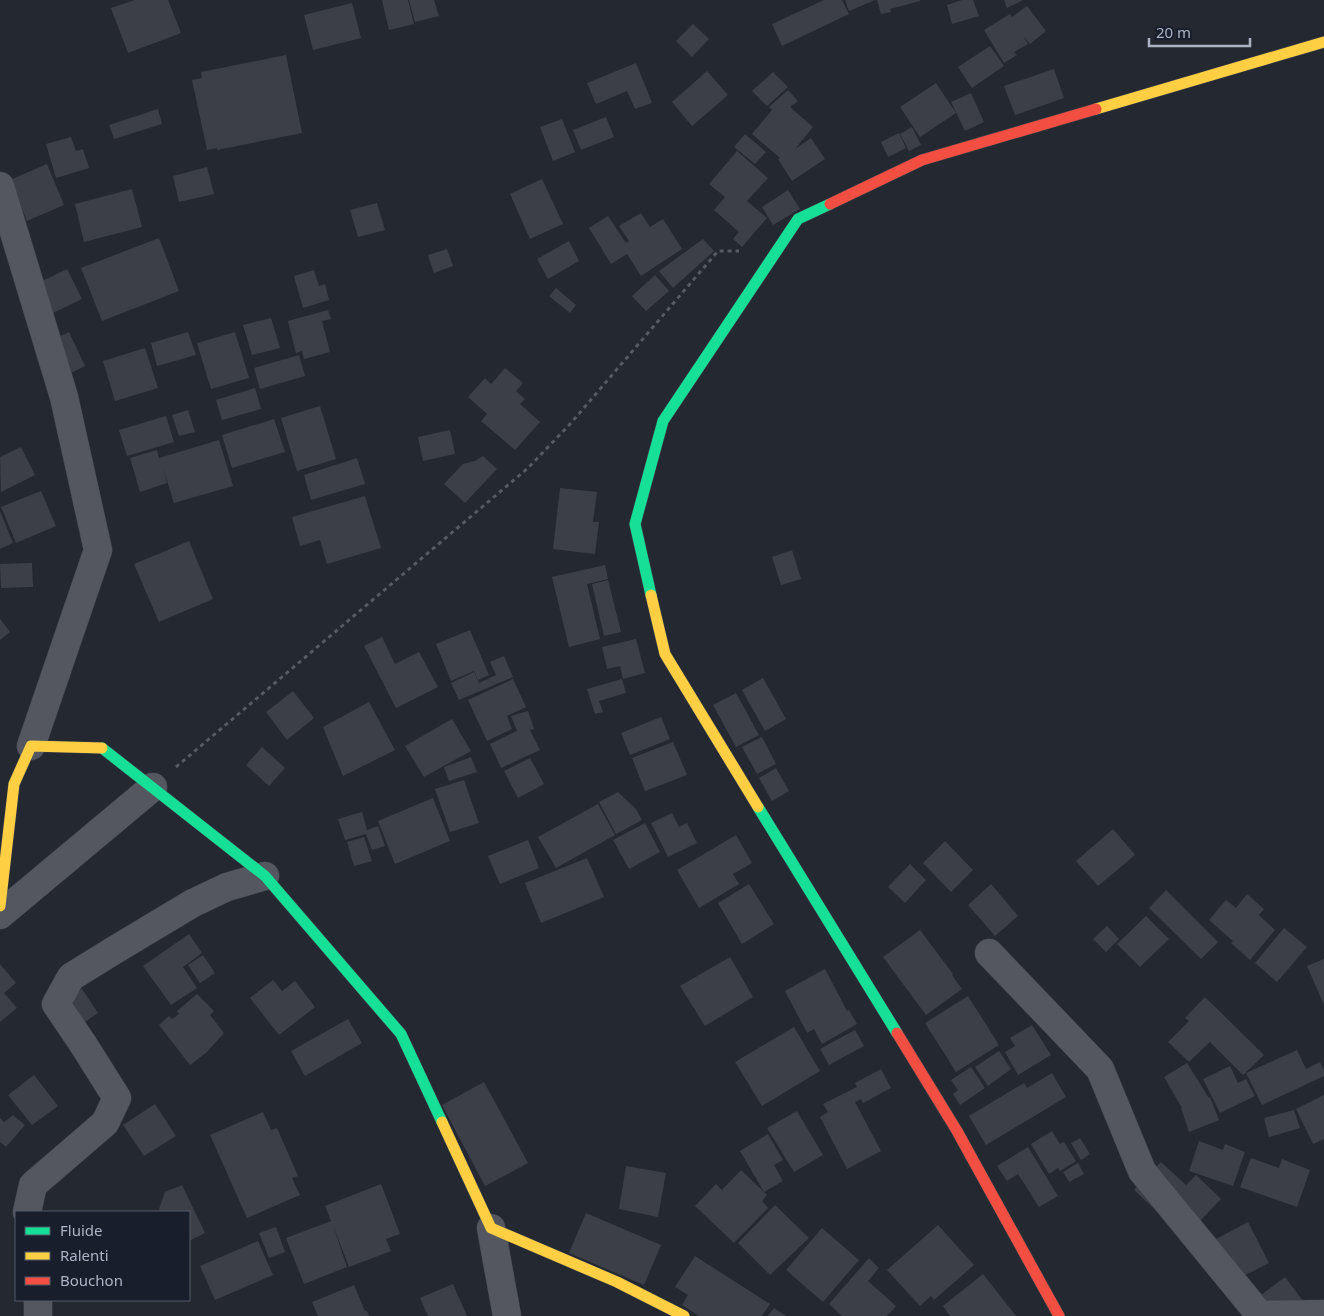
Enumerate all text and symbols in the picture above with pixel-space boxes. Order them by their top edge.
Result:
scale bar [1149,15,1250,47]
text: 20 m [1156,22,1191,42]
legend [15,1211,190,1301]
text: Fluide [60,1220,102,1240]
text: Ralenti [60,1245,109,1265]
text: Bouchon [60,1270,123,1290]

